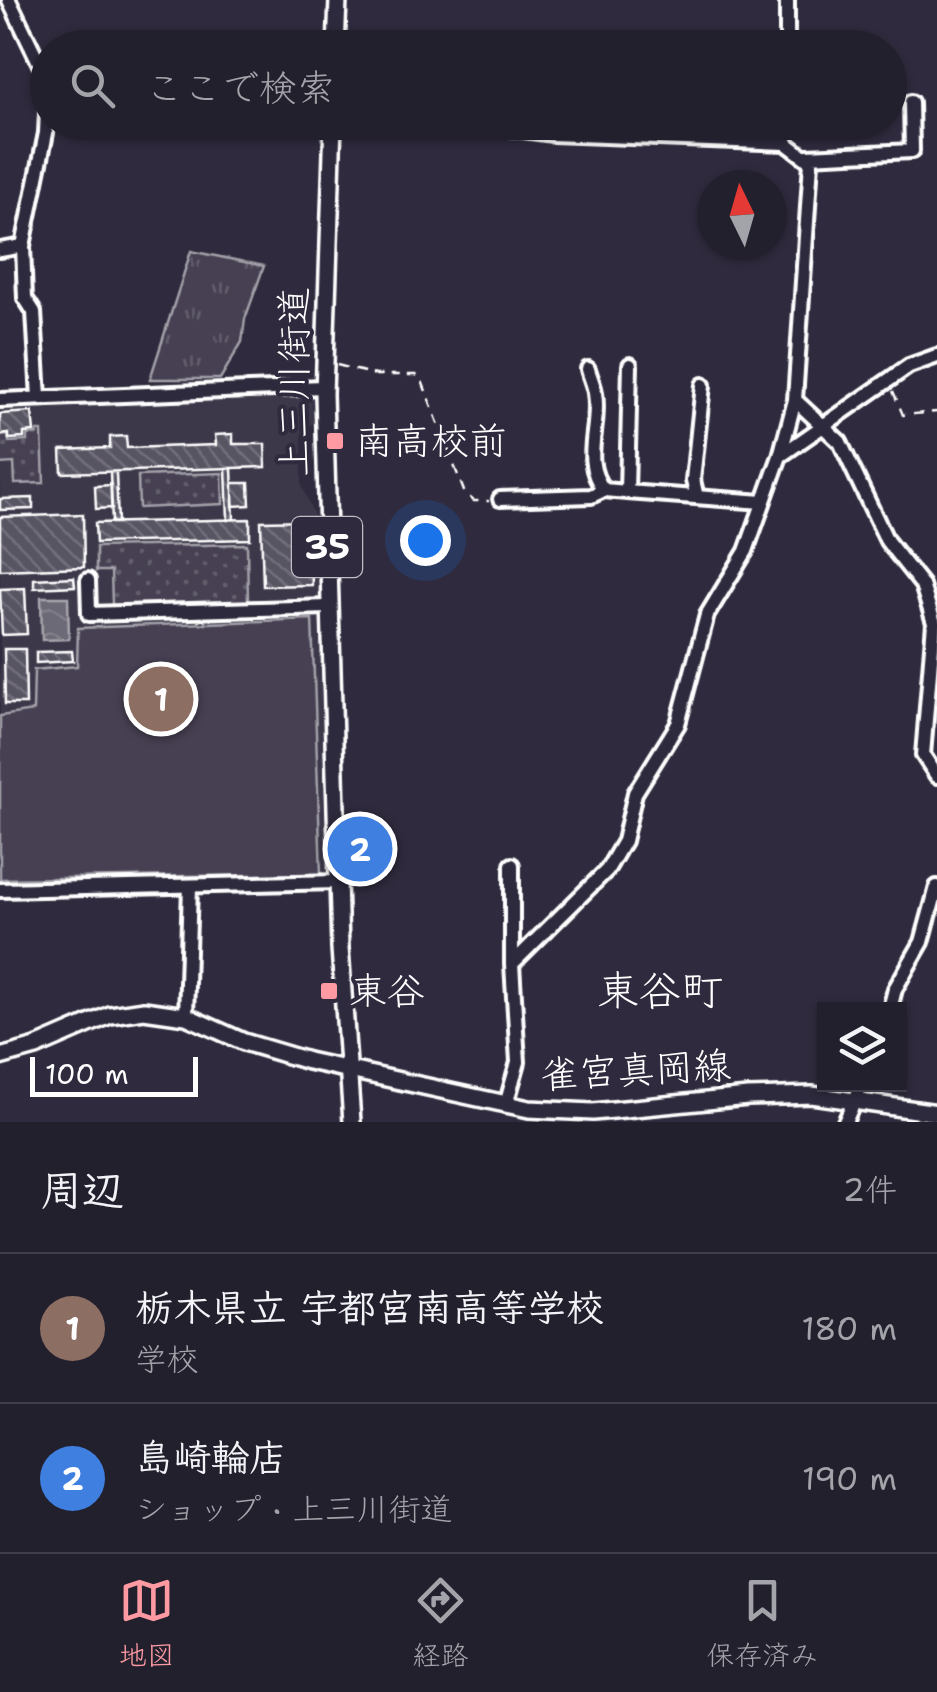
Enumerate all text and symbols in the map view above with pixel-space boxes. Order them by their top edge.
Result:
search box [30,30,907,140]
icon: search [65,58,120,113]
text: ここで検索 [145,62,335,113]
north arrow [697,170,787,260]
street label: 上三川街道 [268,287,319,477]
place label: 南高校前 [355,415,507,466]
marker: 南高校前 [324,430,346,452]
your location [400,515,451,566]
road number: 35 [292,517,362,577]
pin: 1 [128,662,194,736]
pin: 2 [328,812,392,886]
district label: 東谷町 [597,962,723,1018]
place label: 東谷 [349,965,425,1016]
marker: 東谷 [318,980,340,1002]
map controls [817,1002,907,1092]
button: layers [817,1002,907,1092]
street label: 雀宮真岡線 [540,1039,732,1100]
scale bar [30,1052,198,1096]
text: 100 m [45,1055,129,1093]
text: 周辺 [40,1162,124,1218]
text: 2件 [843,1168,897,1211]
text: 栃木県立 宇都宮南高等学校 [135,1282,604,1333]
text: 1 [65,1307,80,1350]
text: 180 m [801,1307,897,1350]
text: 学校 [135,1337,199,1380]
text: 島崎輪店 [135,1432,287,1483]
text: 2 [61,1457,84,1500]
text: 190 m [802,1457,897,1500]
text: ショップ · 上三川街道 [135,1487,453,1530]
tab: 地図 [119,1573,175,1674]
tab: 経路 [412,1573,468,1674]
tab: 保存済み [706,1573,818,1674]

